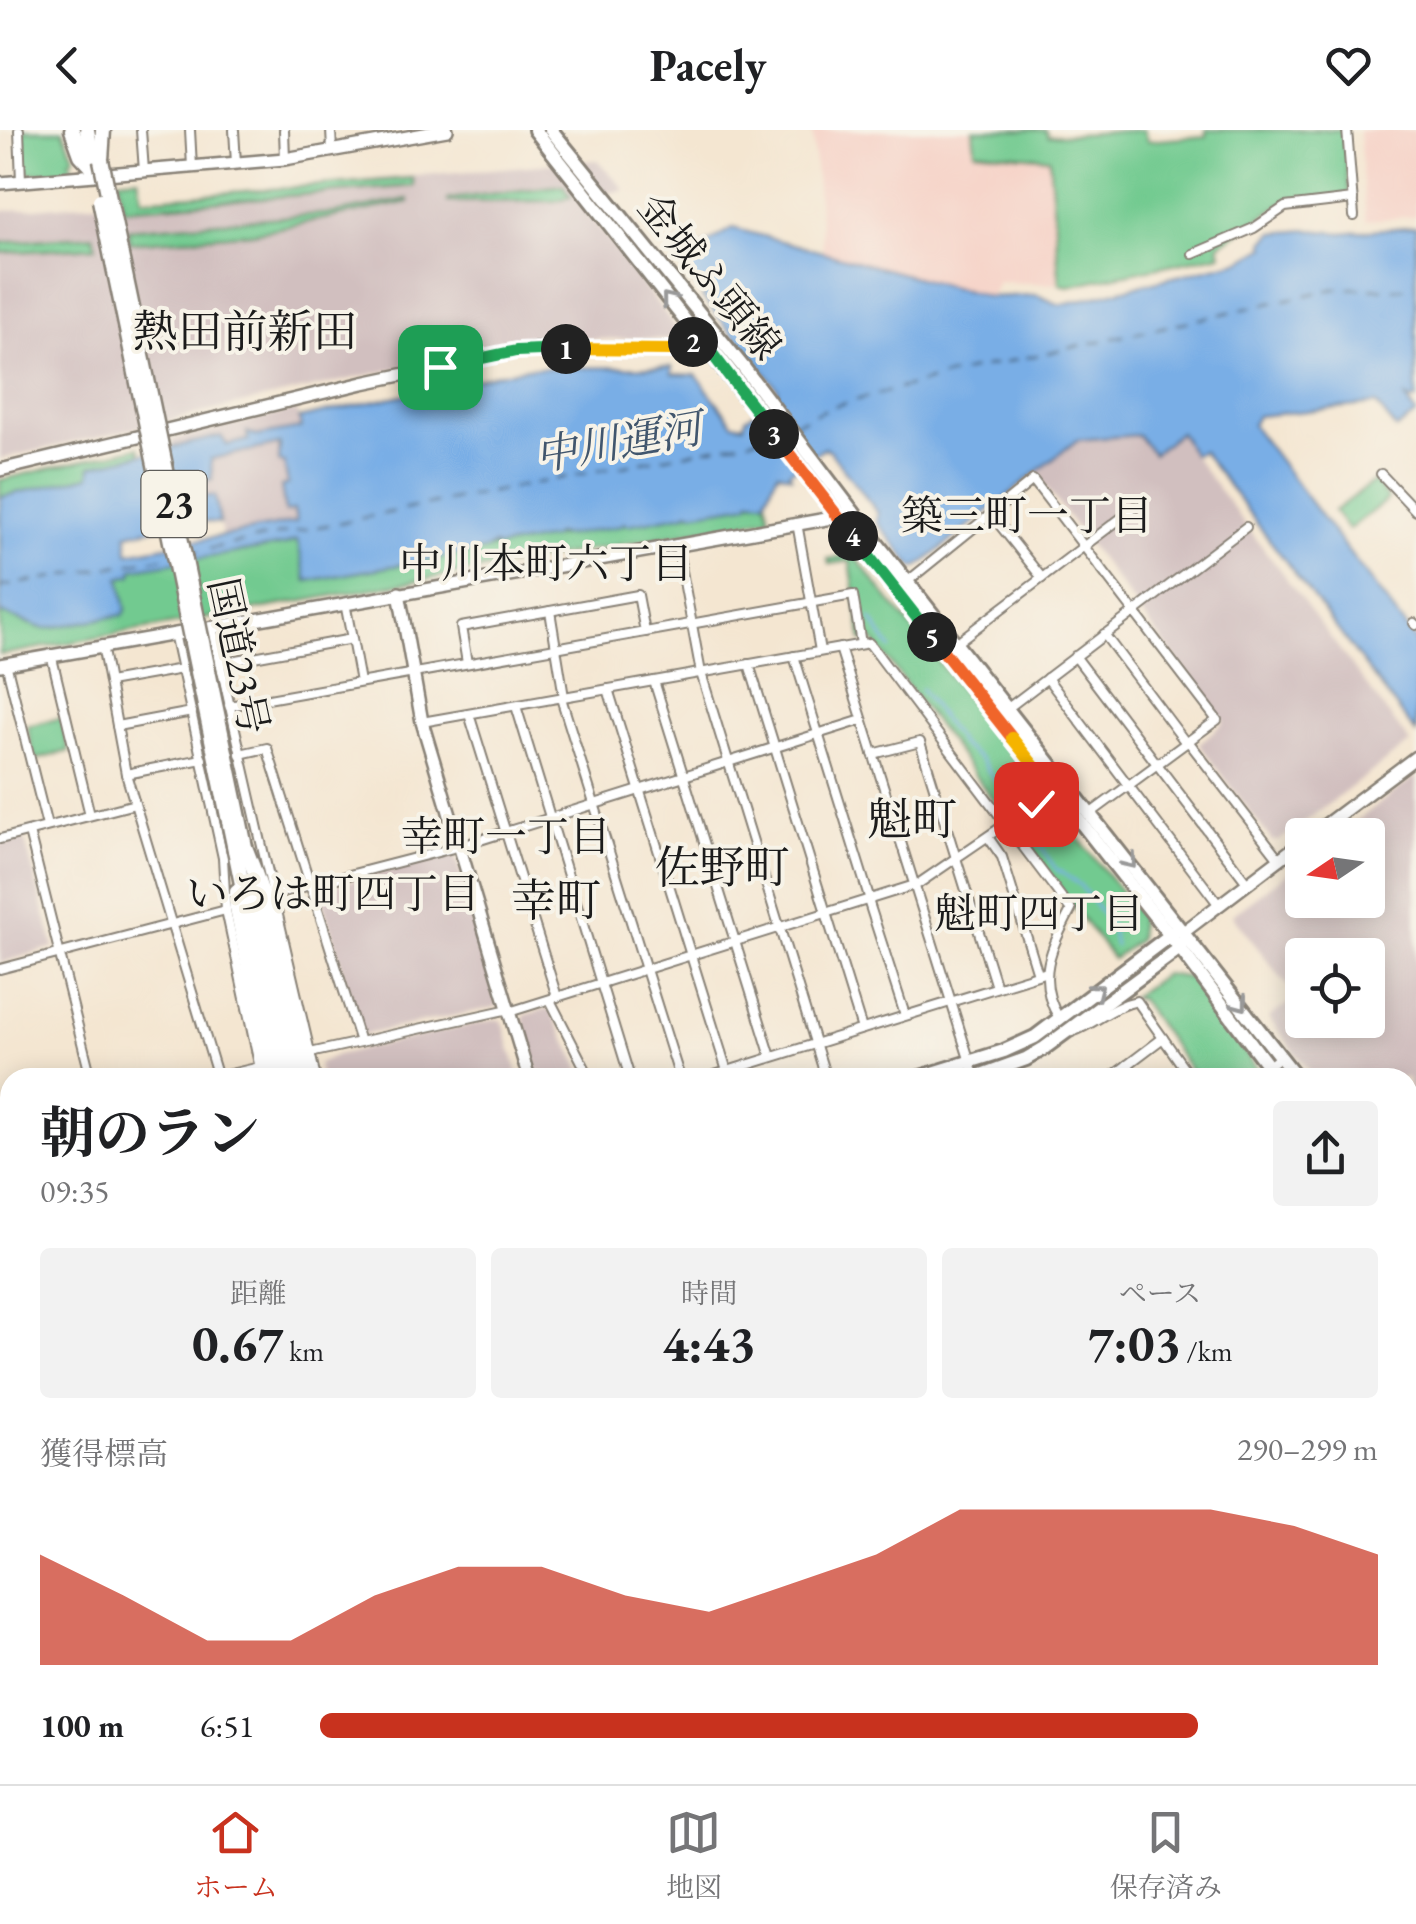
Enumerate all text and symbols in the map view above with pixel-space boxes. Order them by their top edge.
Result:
text: Pacely [650,36,766,94]
icon: back [40,38,95,93]
icon: heart [1321,38,1376,93]
street label: 金城ふ頭線 [627,182,793,370]
one-way arrow [662,292,679,310]
district label: 熱田前新田 [132,302,358,360]
pin: 2 [668,317,718,367]
pin: 1 [541,324,591,374]
text: 2 [686,324,700,360]
pin [398,325,483,410]
text: 1 [559,331,573,367]
icon: arrive [413,340,468,395]
water label: 中川運河 [530,399,712,484]
pin: 3 [749,409,799,459]
text: 3 [767,416,781,452]
road number: 23 [142,471,206,537]
district label: 築三町一丁目 [901,488,1153,543]
pin: 4 [828,511,878,561]
text: 4 [846,518,860,554]
district label: 中川本町六丁目 [399,536,693,591]
street label: 国道23号 [197,573,281,739]
pin: 5 [907,612,957,662]
text: 5 [925,619,939,655]
pin [994,762,1079,847]
icon: check [1009,777,1064,832]
district label: 魁町 [867,790,957,848]
district label: 幸町一丁目 [401,809,611,864]
north arrow [1285,818,1385,918]
map controls [1285,818,1385,1038]
district label: 佐野町 [654,838,790,896]
one-way arrow [1119,851,1136,869]
district label: いろは町四丁目 [186,866,480,921]
district label: 幸町 [511,871,601,929]
district label: 魁町四丁目 [934,886,1144,941]
button: locate [1285,938,1385,1038]
one-way arrow [1085,984,1103,1001]
one-way arrow [1229,993,1247,1011]
text: 朝のラン [40,1097,260,1168]
button: share [1273,1101,1378,1206]
text: 09:35 [40,1170,109,1212]
text: 距離 [230,1275,286,1311]
text: 時間 [681,1275,737,1311]
text: ペース [1119,1275,1201,1311]
text: 0.67 [192,1311,284,1376]
text: 4:43 [662,1311,756,1376]
text: 7:03 [1087,1311,1181,1376]
text: km [284,1333,324,1369]
text: /km [1181,1333,1233,1369]
text: 290–299 m [1237,1428,1378,1470]
text: 獲得標高 [40,1433,168,1475]
text: 100 m [40,1705,124,1747]
text: 6:51 [200,1705,254,1747]
tab: ホーム [194,1805,278,1905]
tab: 地図 [666,1805,722,1905]
tab: 保存済み [1110,1805,1222,1905]

